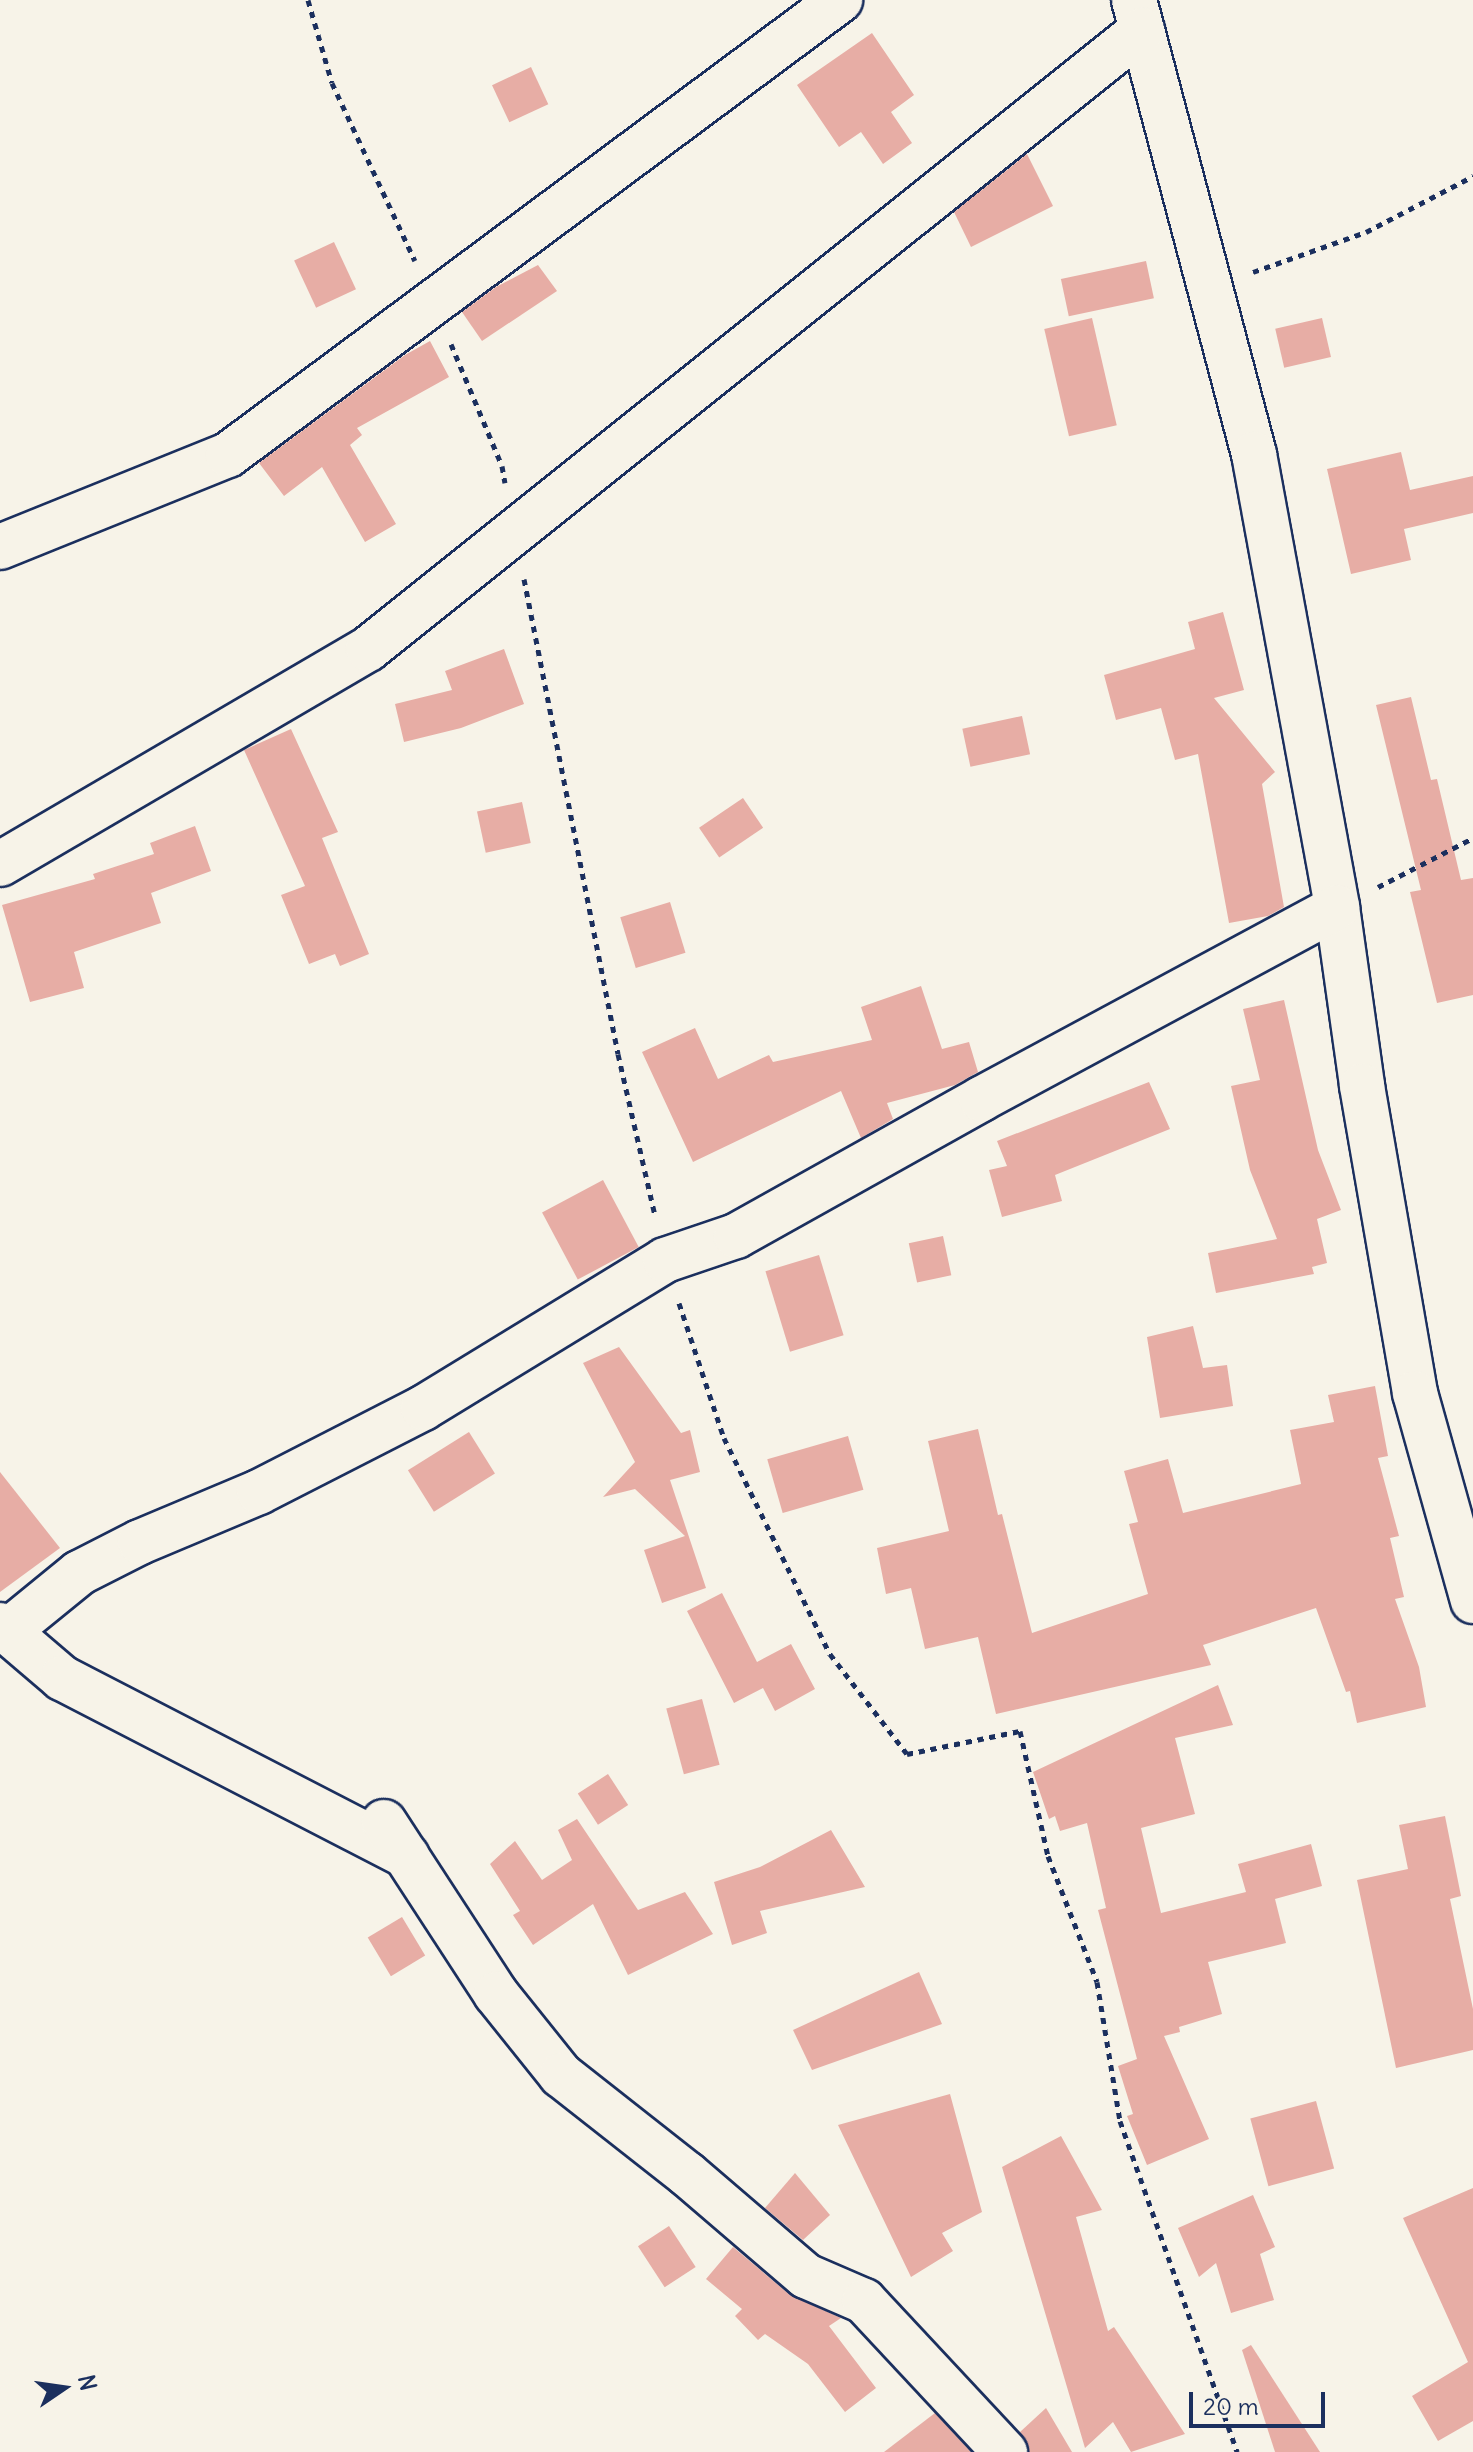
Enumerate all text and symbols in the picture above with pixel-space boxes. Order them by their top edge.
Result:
north arrow [24,2348,104,2428]
text: N [72,2372,103,2393]
scale bar [1193,2376,1329,2426]
text: 20 m [1203,2391,1259,2421]

